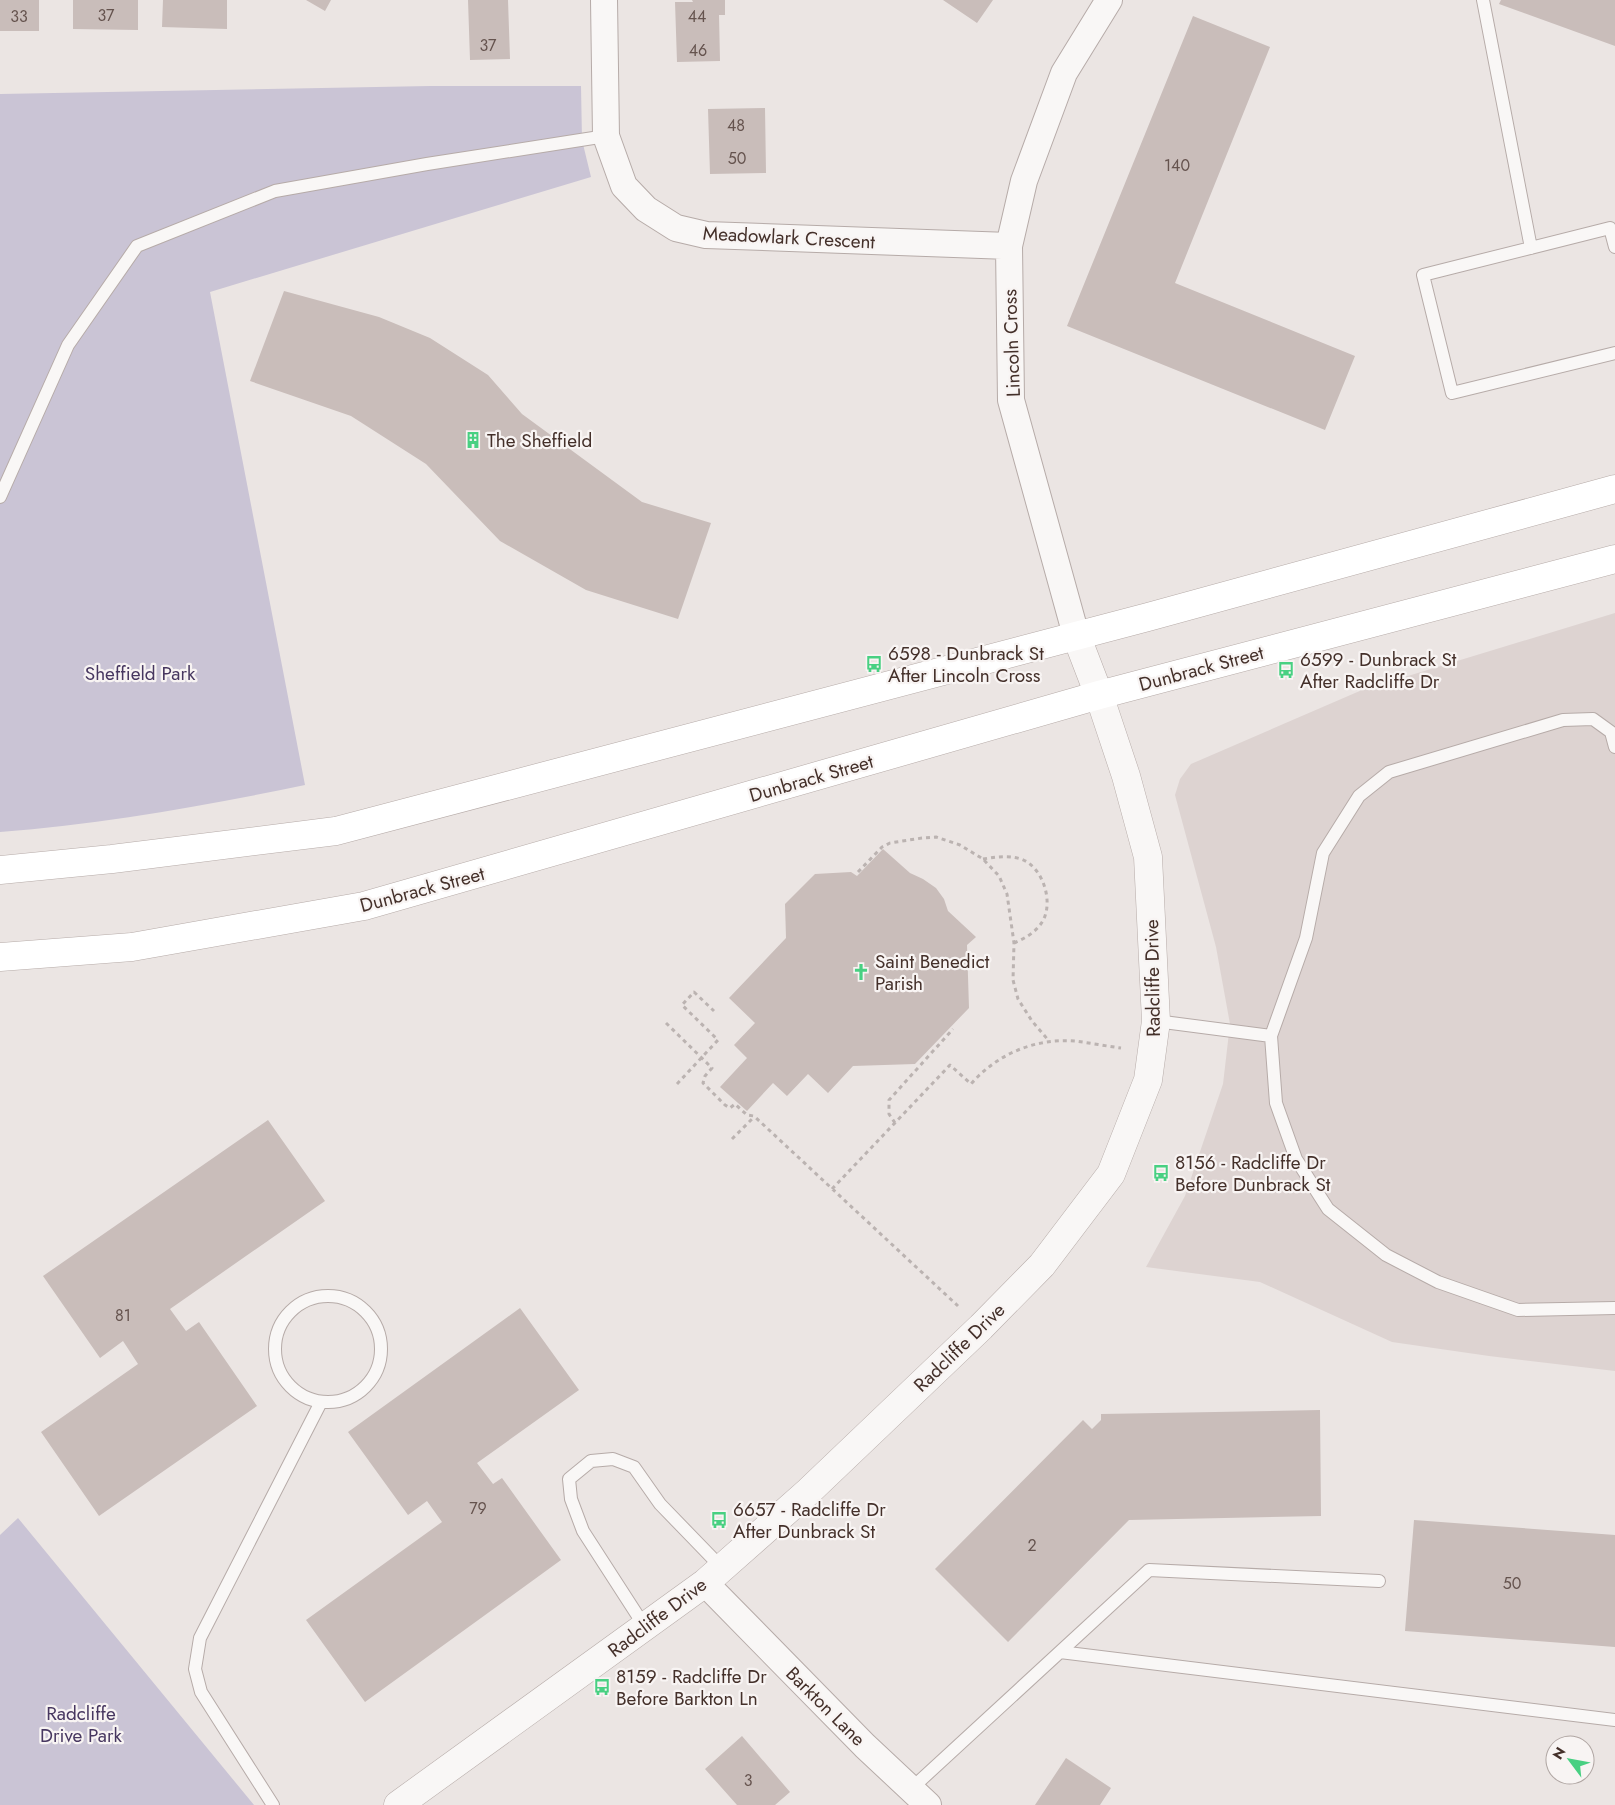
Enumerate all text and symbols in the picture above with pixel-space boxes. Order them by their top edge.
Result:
house number: 37 [98,4,115,27]
house number: 33 [10,5,28,28]
house number: 44 [688,5,706,28]
house number: 37 [480,34,497,57]
house number: 46 [689,39,707,62]
house number: 48 [727,114,745,137]
house number: 50 [728,147,746,170]
house number: 140 [1164,154,1190,177]
street label: Meadowlark Crescent [702,220,876,256]
street label: Lincoln Cross [996,288,1027,397]
place label: The Sheffield [487,427,592,454]
building icon: The Sheffield [463,430,483,450]
street label: Dunbrack Street [1136,639,1267,698]
place label: 6598 - Dunbrack St After Lincoln Cross [888,640,1044,689]
place label: 6599 - Dunbrack St After Radcliffe Dr [1300,646,1457,695]
bus stop icon: 6598 - Dunbrack St After Lincoln Cross [864,654,884,674]
park label: Sheffield Park [85,660,196,687]
bus stop icon: 6599 - Dunbrack St After Radcliffe Dr [1276,660,1296,680]
street label: Dunbrack Street [746,748,877,809]
street label: Dunbrack Street [357,860,488,919]
street label: Radcliffe Drive [1138,919,1167,1037]
place label: Saint Benedict Parish [875,948,990,997]
church icon: Saint Benedict Parish [851,962,871,982]
place label: 8156 - Radcliffe Dr Before Dunbrack St [1175,1149,1331,1198]
bus stop icon: 8156 - Radcliffe Dr Before Dunbrack St [1151,1163,1171,1183]
street label: Radcliffe Drive [908,1297,1011,1398]
house number: 81 [115,1304,131,1327]
place label: 6657 - Radcliffe Dr After Dunbrack St [733,1496,886,1545]
house number: 79 [469,1497,487,1520]
bus stop icon: 6657 - Radcliffe Dr After Dunbrack St [709,1510,729,1530]
house number: 2 [1027,1534,1037,1557]
street label: Radcliffe Drive [602,1571,713,1664]
house number: 50 [1503,1572,1521,1595]
street label: Barkton Lane [780,1661,872,1752]
place label: 8159 - Radcliffe Dr Before Barkton Ln [616,1663,767,1712]
bus stop icon: 8159 - Radcliffe Dr Before Barkton Ln [592,1677,612,1697]
park label: Radcliffe Drive Park [40,1700,123,1749]
north arrow [1545,1735,1595,1785]
text: N [1548,1743,1570,1763]
house number: 3 [744,1769,753,1792]

